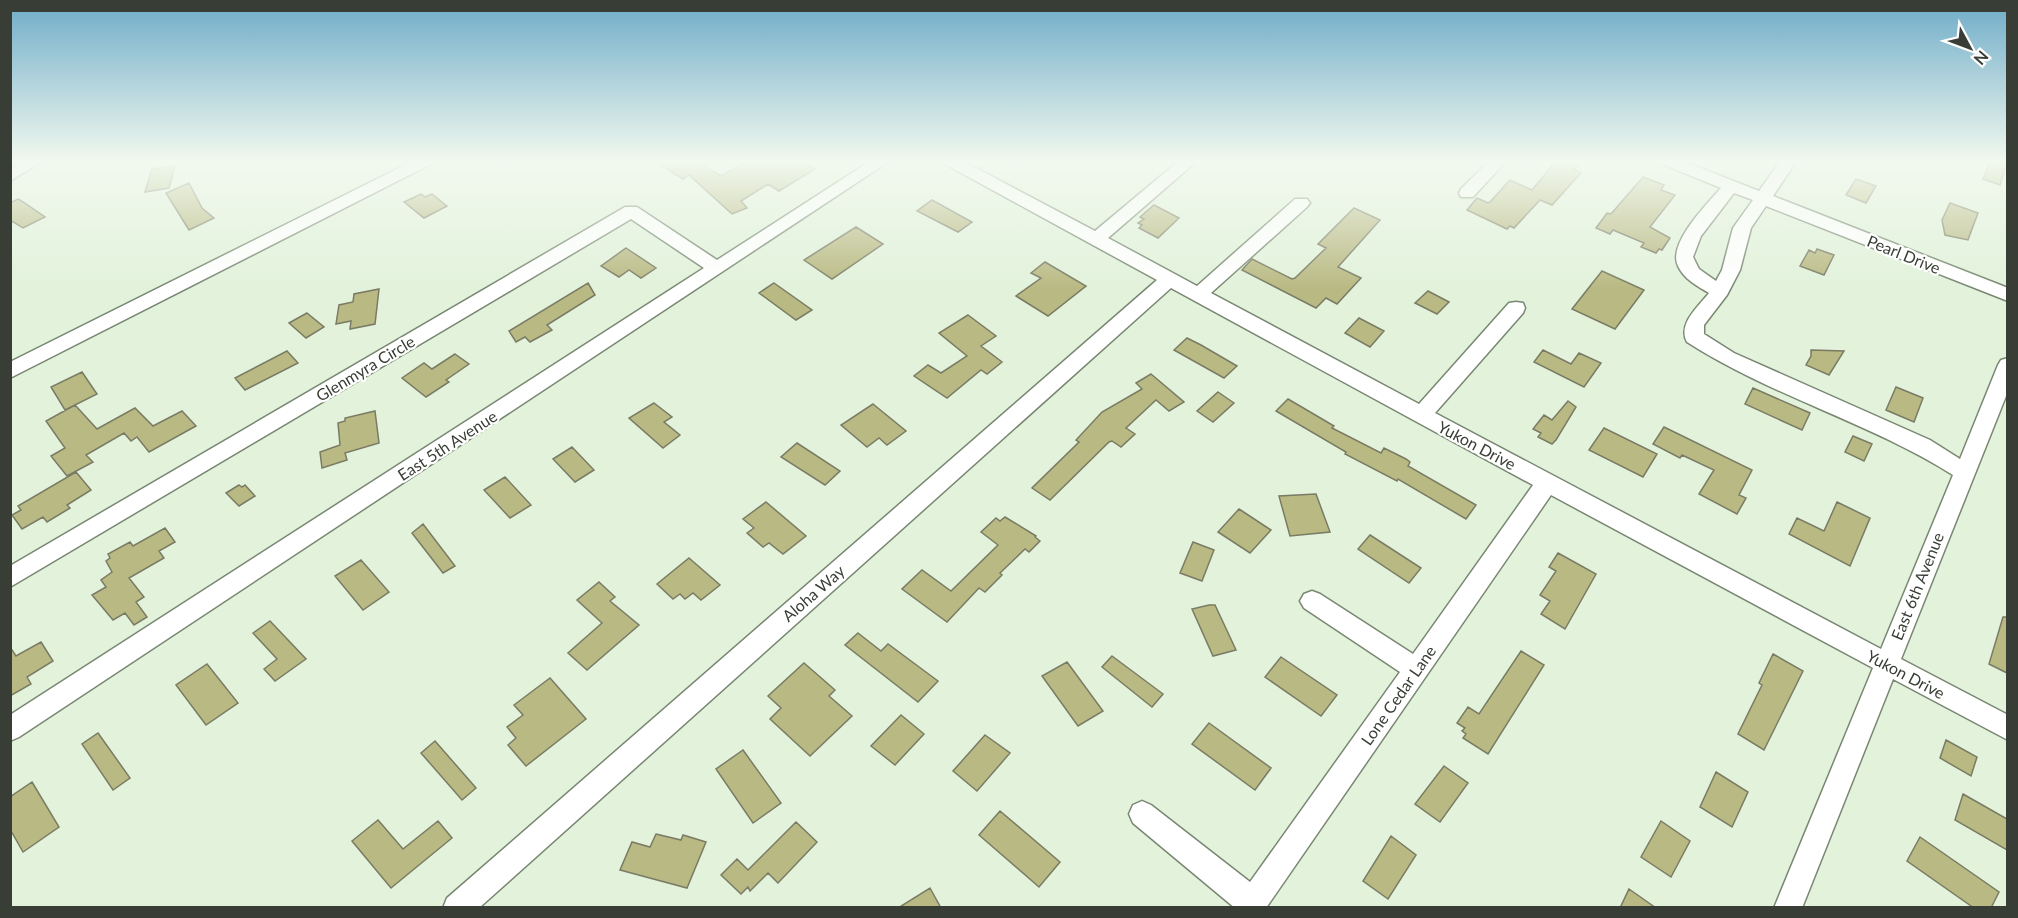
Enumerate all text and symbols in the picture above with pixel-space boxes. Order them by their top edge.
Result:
north arrow [1940,18,2000,78]
text: N [1970,47,1993,69]
street label: Pearl Drive [1865,231,1943,277]
street label: Glenmyra Circle [312,331,418,405]
street label: East 5th Avenue [394,406,500,484]
street label: Yukon Drive [1435,417,1519,473]
street label: East 6th Avenue [1887,529,1947,643]
street label: Aloha Way [778,560,849,625]
street label: Lone Cedar Lane [1357,642,1439,748]
street label: Yukon Drive [1864,646,1948,702]

